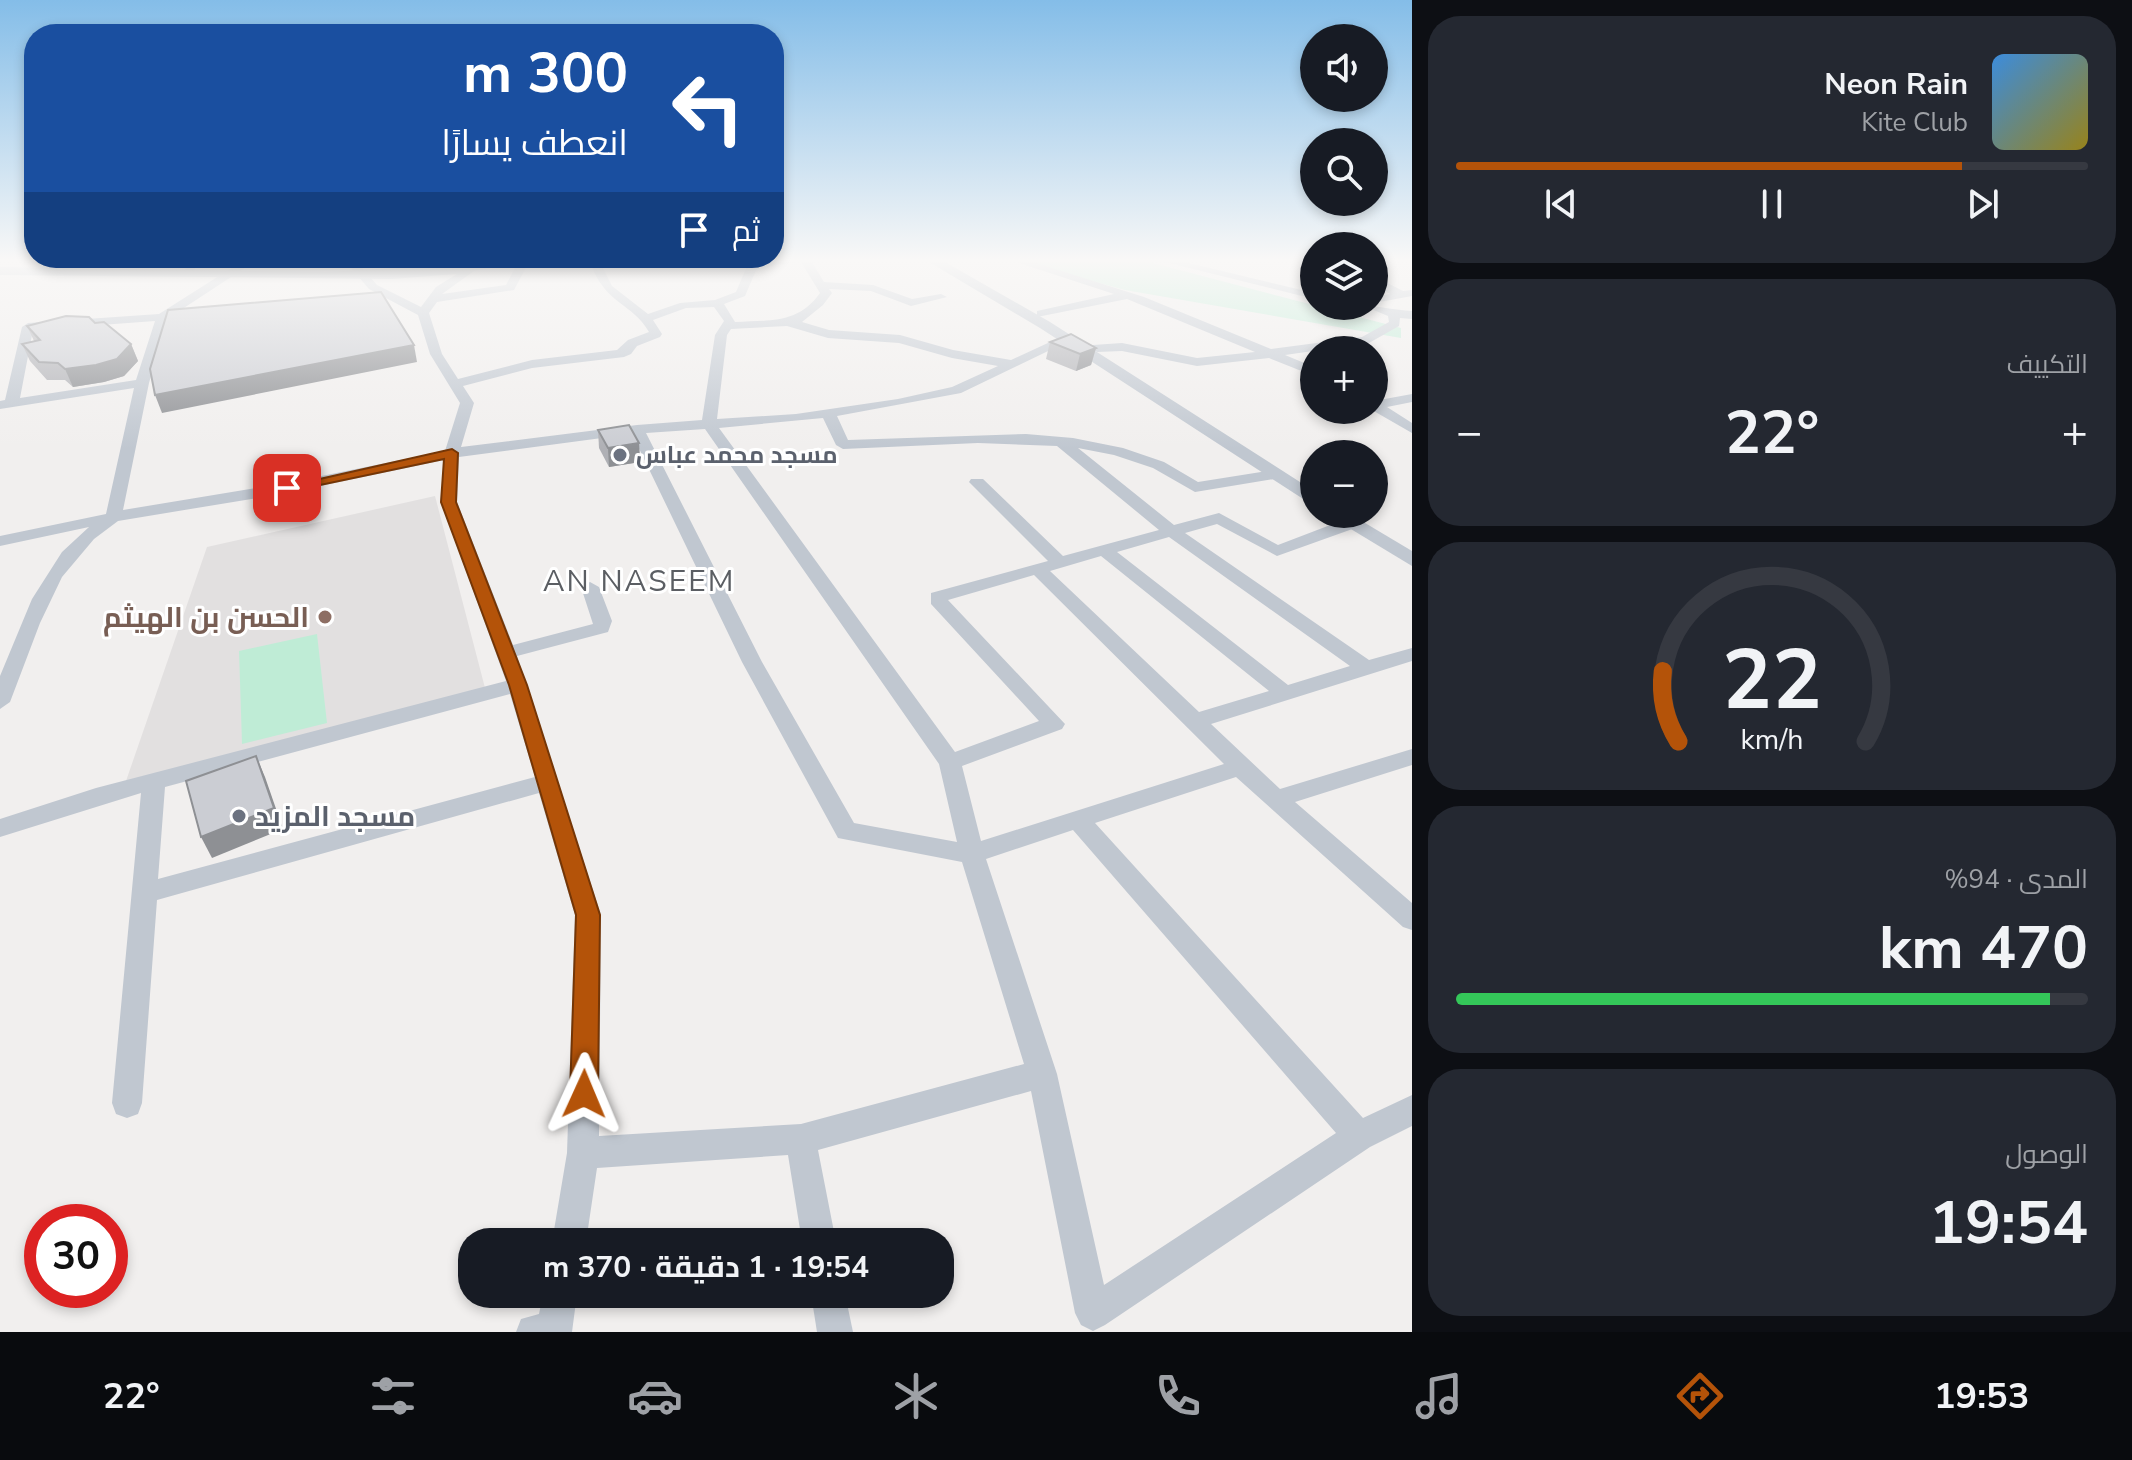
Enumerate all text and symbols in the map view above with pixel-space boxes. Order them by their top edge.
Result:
map controls [1300,24,1388,528]
button: sound [1300,24,1388,112]
text: 300 m [463,35,628,112]
icon: left [656,56,760,160]
text: Neon Rain [1824,64,1968,105]
text: Kite Club [1861,105,1968,140]
text: انعطف يسارًا [441,119,628,168]
button: search [1300,128,1388,216]
icon: previous [1539,182,1583,226]
icon: pause [1750,182,1794,226]
icon: next [1961,182,2005,226]
icon: arrive [672,208,716,252]
text: ثم [732,211,760,252]
button: layers [1300,232,1388,320]
button: + [1300,336,1388,424]
text: التكييف [2006,347,2088,382]
text: 22° [1725,392,1819,474]
text: − [1456,403,1482,463]
text: + [2062,403,2088,463]
place label: مسجد محمد عباس [636,439,838,471]
button: − [1300,440,1388,528]
marker: مسجد محمد عباس [611,446,629,464]
pin [253,454,321,522]
icon: arrive [265,466,309,510]
district label: AN NASEEM [543,561,735,602]
place label: الحسن بن الهيثم [103,599,309,637]
marker: الحسن بن الهيثم [316,608,334,626]
text: 22 [1722,624,1822,737]
text: km/h [1741,720,1803,759]
place label: مسجد المزيد [255,798,415,836]
marker: مسجد المزيد [230,807,248,825]
text: المدى · 94% [1944,862,2088,897]
text: 470 km [1879,907,2088,989]
position arrow [542,1052,626,1136]
text: الوصول [2005,1137,2088,1172]
text: 19:54 [1929,1182,2088,1264]
speed limit sign: 30 [24,1204,128,1308]
text: 19:54 · 1 دقيقة · 370 m [543,1247,869,1288]
icon: filters [365,1368,421,1424]
icon: car [627,1368,683,1424]
icon: climate [888,1368,944,1424]
icon: phone [1150,1368,1206,1424]
icon: music [1411,1368,1467,1424]
icon: directions [1672,1368,1728,1424]
text: 22° [103,1372,160,1421]
text: 19:53 [1934,1372,2029,1421]

